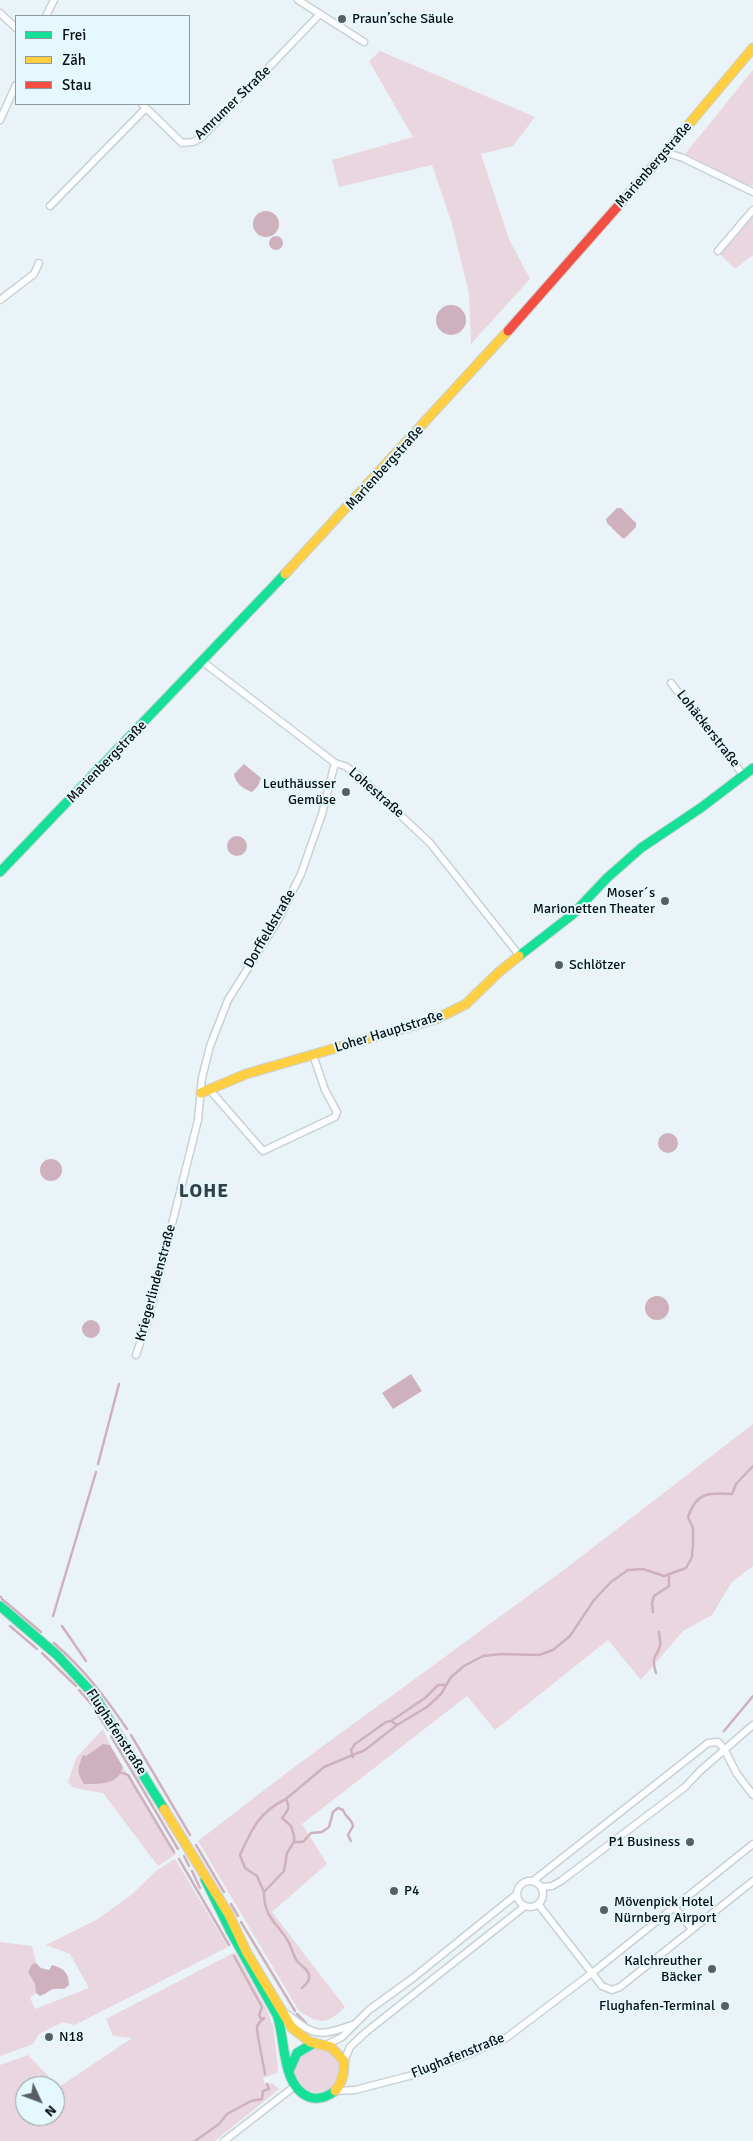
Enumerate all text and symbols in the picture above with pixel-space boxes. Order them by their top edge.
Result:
place label: Praun’sche Säule [352,11,454,27]
marker: Praun’sche Säule [336,13,348,25]
legend [15,15,190,105]
text: Frei [62,26,86,44]
text: Zäh [62,51,86,69]
street label: Amrumer Straße [191,62,275,144]
text: Stau [62,76,91,94]
street label: Marienbergstraße [612,119,696,211]
street label: Marienbergstraße [343,422,427,514]
street label: Lohäckerstraße [673,687,743,771]
street label: Marienbergstraße [63,717,151,807]
street label: Lohestraße [345,764,407,822]
place label: Leuthäusser Gemüse [263,776,336,809]
marker: Leuthäusser Gemüse [340,786,352,798]
place label: Moser´s Marionetten Theater [533,885,655,918]
street label: Dorffeldstraße [241,887,299,971]
marker: Moser´s Marionetten Theater [659,895,671,907]
place label: Schlötzer [569,957,625,973]
marker: Schlötzer [553,959,565,971]
street label: Loher Hauptstraße [333,1008,445,1056]
district label: LOHE [178,1181,230,1203]
street label: Kriegerlindenstraße [132,1223,180,1343]
street label: Flughafenstraße [82,1686,150,1778]
place label: P1 Business [608,1834,680,1850]
marker: P1 Business [684,1836,696,1848]
place label: P4 [404,1883,420,1899]
marker: P4 [388,1885,400,1897]
place label: Mövenpick Hotel Nürnberg Airport [614,1894,716,1926]
marker: Mövenpick Hotel Nürnberg Airport [598,1904,610,1916]
place label: Kalchreuther Bäcker [624,1953,702,1985]
marker: Kalchreuther Bäcker [706,1963,718,1975]
place label: Flughafen-Terminal [599,1998,715,2014]
marker: Flughafen-Terminal [719,2000,731,2012]
place label: N18 [59,2029,84,2045]
street label: Flughafenstraße [409,2030,507,2082]
marker: N18 [43,2031,55,2043]
north arrow [15,2076,65,2126]
text: N [41,2102,60,2120]

